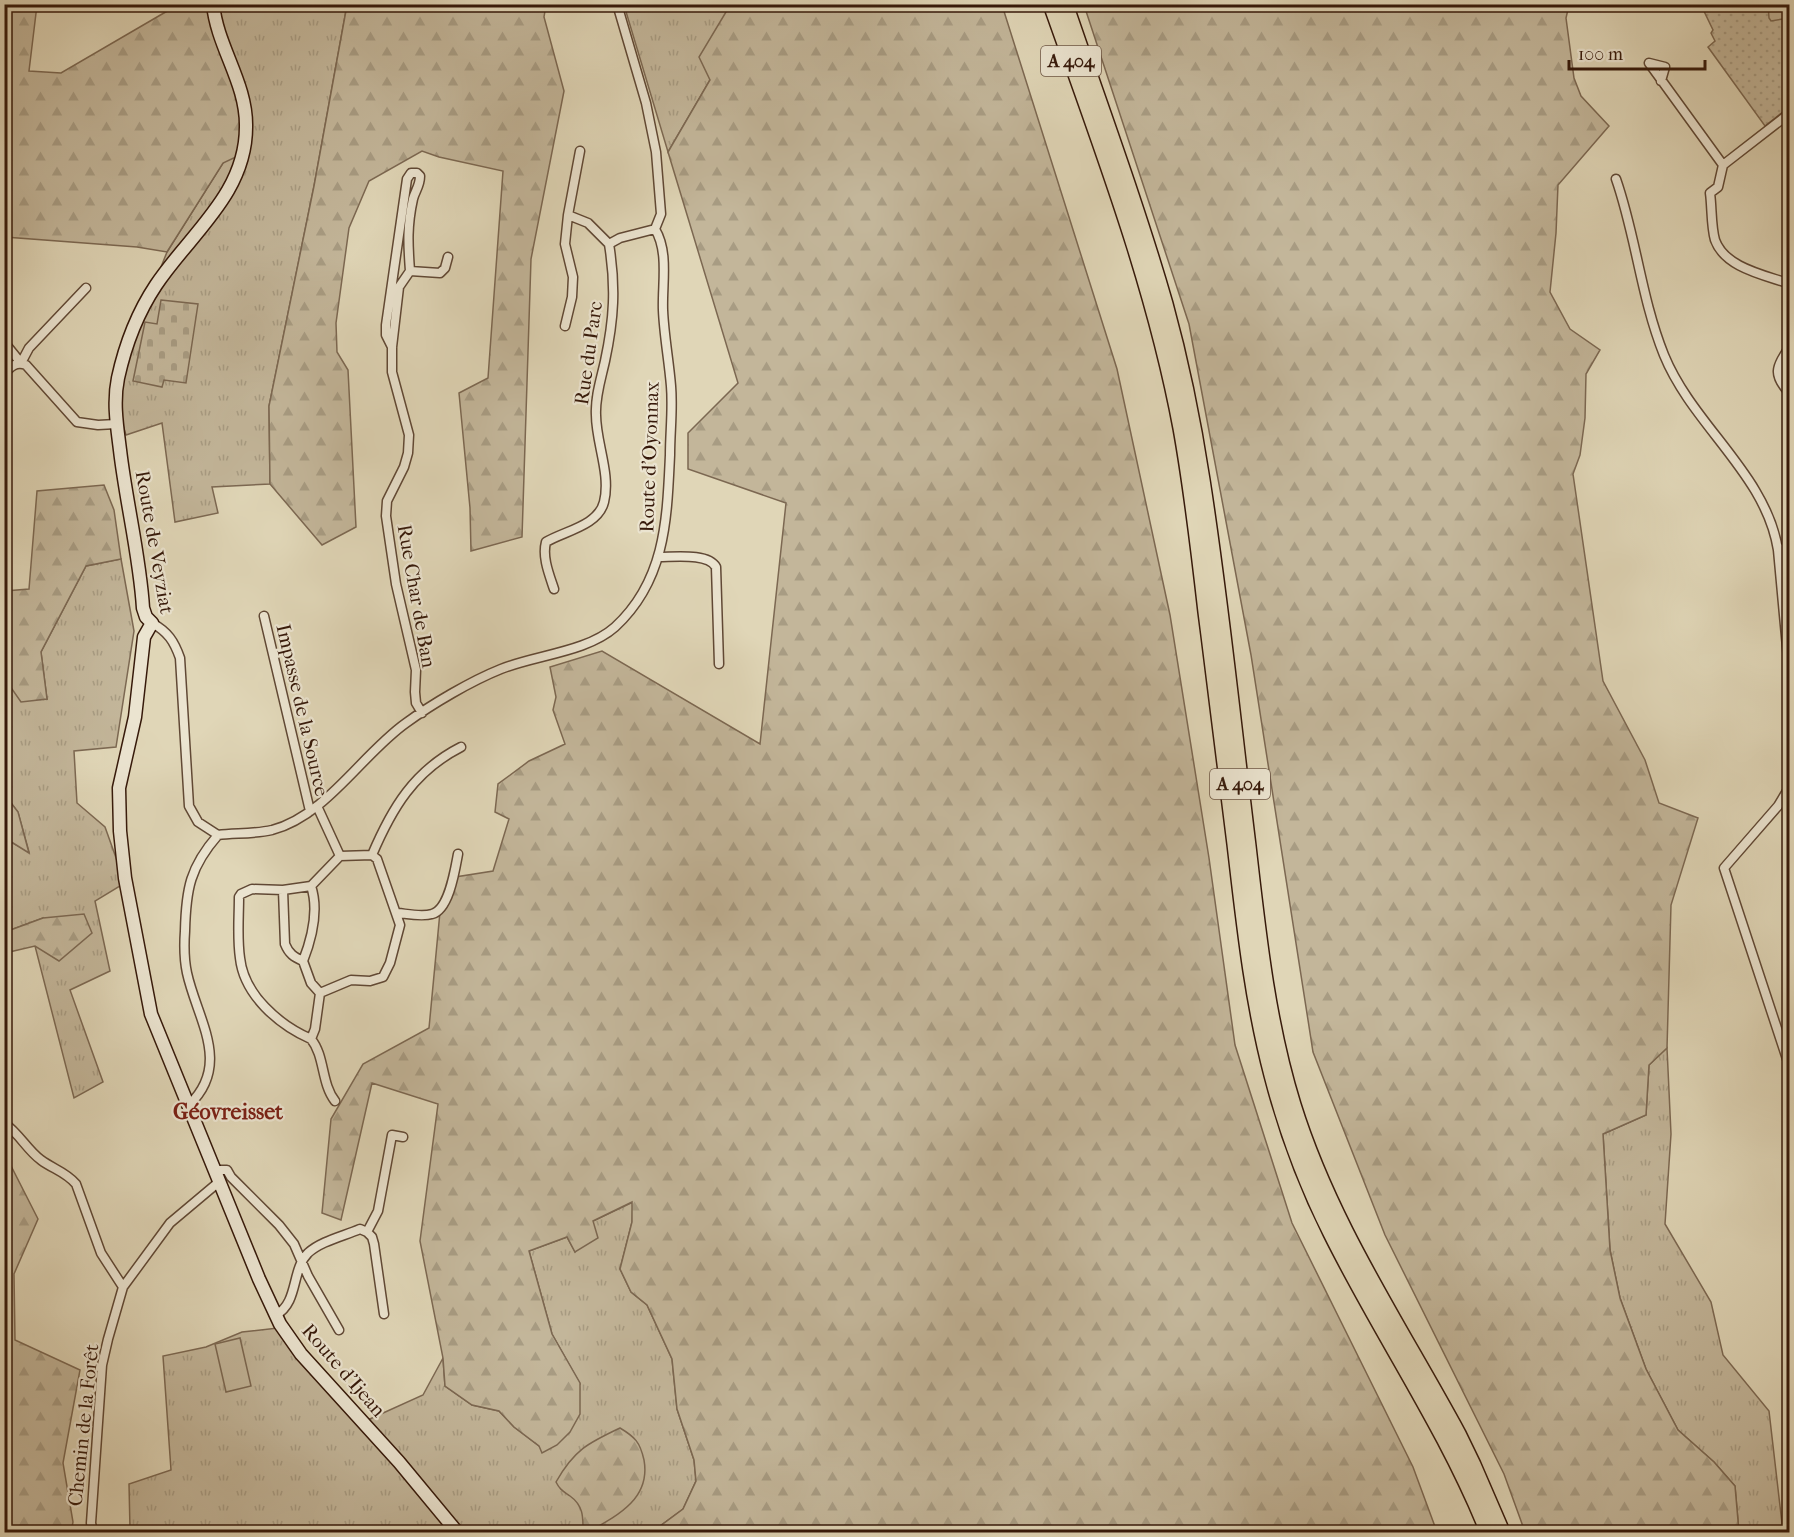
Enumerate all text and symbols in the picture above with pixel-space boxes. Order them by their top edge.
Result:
scale bar [1569,33,1706,71]
text: 100 m [1578,44,1623,65]
road number: A 404 [1041,46,1101,76]
street label: Rue du Parc [570,300,607,406]
street label: Route d'Oyonnax [635,381,664,533]
street label: Route de Veyziat [131,469,178,616]
street label: Rue Char de Ban [393,523,441,670]
street label: Impasse de la Source [271,622,334,799]
road number: A 404 [1210,769,1270,799]
district label: Géovreisset [173,1099,284,1125]
street label: Route d'Ijean [297,1319,390,1422]
street label: Chemin de la Forêt [64,1343,103,1507]

